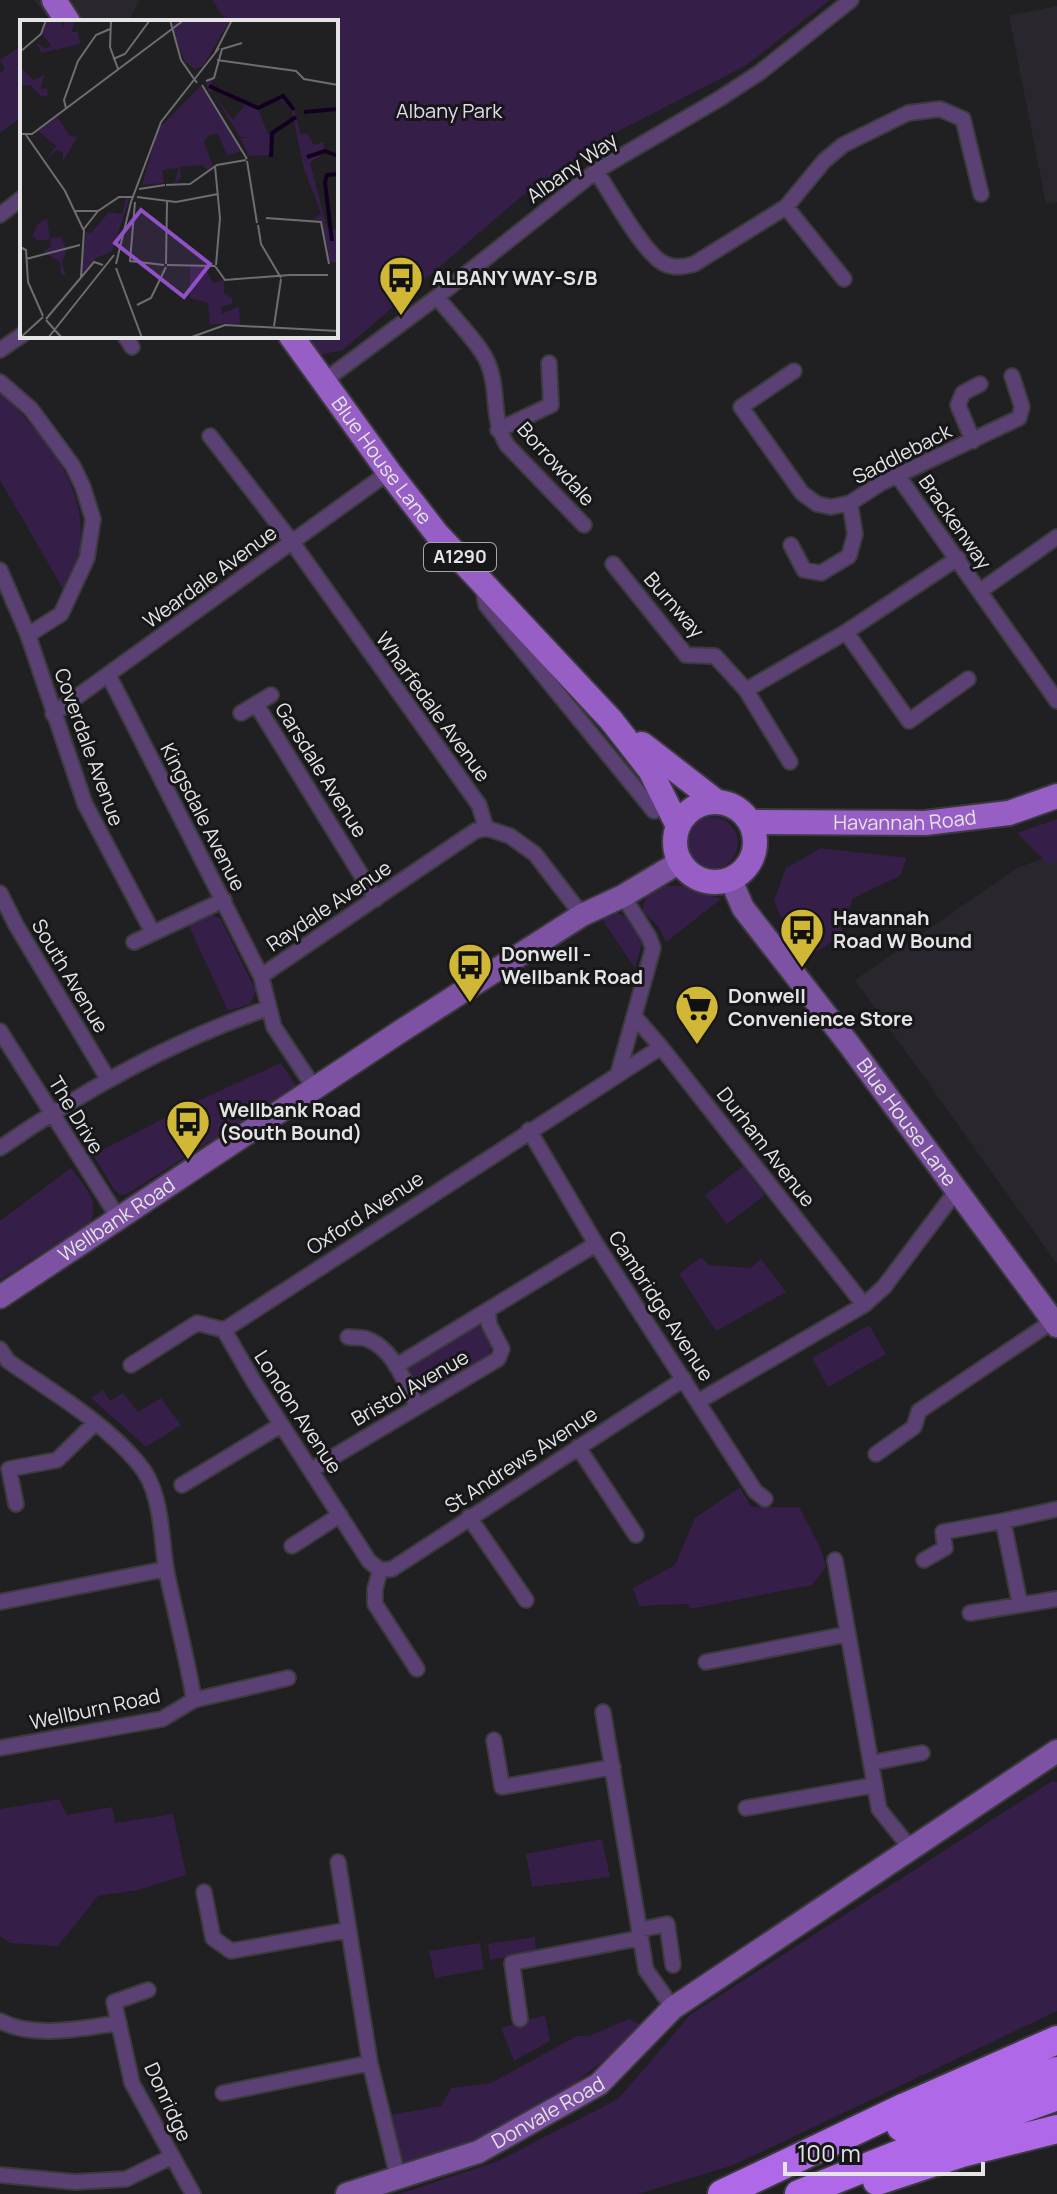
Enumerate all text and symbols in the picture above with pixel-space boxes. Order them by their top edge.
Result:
inset map [20,20,338,338]
park label: Albany Park [396,97,503,124]
street label: Albany Way [521,126,623,209]
bus stop icon: ALBANY WAY-S/B [377,254,425,317]
place label: ALBANY WAY-S/B [432,264,598,291]
street label: Blue House Lane [326,391,439,530]
street label: Borrowdale [512,416,601,511]
street label: Saddleback [848,417,957,490]
street label: Brackenway [913,469,998,575]
street label: Weardale Avenue [137,519,282,634]
road number: A1290 [424,543,496,571]
street label: Burnway [638,566,711,644]
street label: Wharfedale Avenue [370,626,497,787]
street label: Coverdale Avenue [48,664,131,829]
street label: Garsdale Avenue [269,697,374,842]
street label: Kingsdale Avenue [155,738,252,895]
street label: Havannah Road [833,803,978,836]
street label: Raydale Avenue [261,854,396,957]
place label: Havannah Road W Bound [833,904,972,954]
bus stop icon: Havannah Road W Bound [778,906,826,969]
street label: South Avenue [26,914,115,1038]
place label: Donwell - Wellbank Road [501,940,643,990]
bus stop icon: Donwell - Wellbank Road [446,941,494,1004]
place label: Donwell Convenience Store [728,982,913,1032]
supermarket icon: Donwell Convenience Store [673,983,721,1046]
street label: Blue House Lane [851,1052,963,1192]
street label: The Drive [43,1071,110,1159]
street label: Durham Avenue [711,1081,822,1212]
place label: Wellbank Road (South Bound) [219,1096,362,1146]
bus stop icon: Wellbank Road (South Bound) [164,1098,212,1161]
street label: Oxford Avenue [301,1165,428,1261]
street label: Wellbank Road [53,1171,180,1268]
street label: Cambridge Avenue [603,1225,720,1386]
street label: Bristol Avenue [346,1343,473,1432]
street label: London Avenue [248,1345,348,1479]
street label: St Andrews Avenue [439,1400,602,1519]
street label: Wellburn Road [27,1682,163,1736]
street label: Donridge [138,2058,199,2146]
street label: Donvale Road [486,2070,609,2155]
scale bar [785,2126,983,2176]
text: 100 m [797,2136,861,2169]

